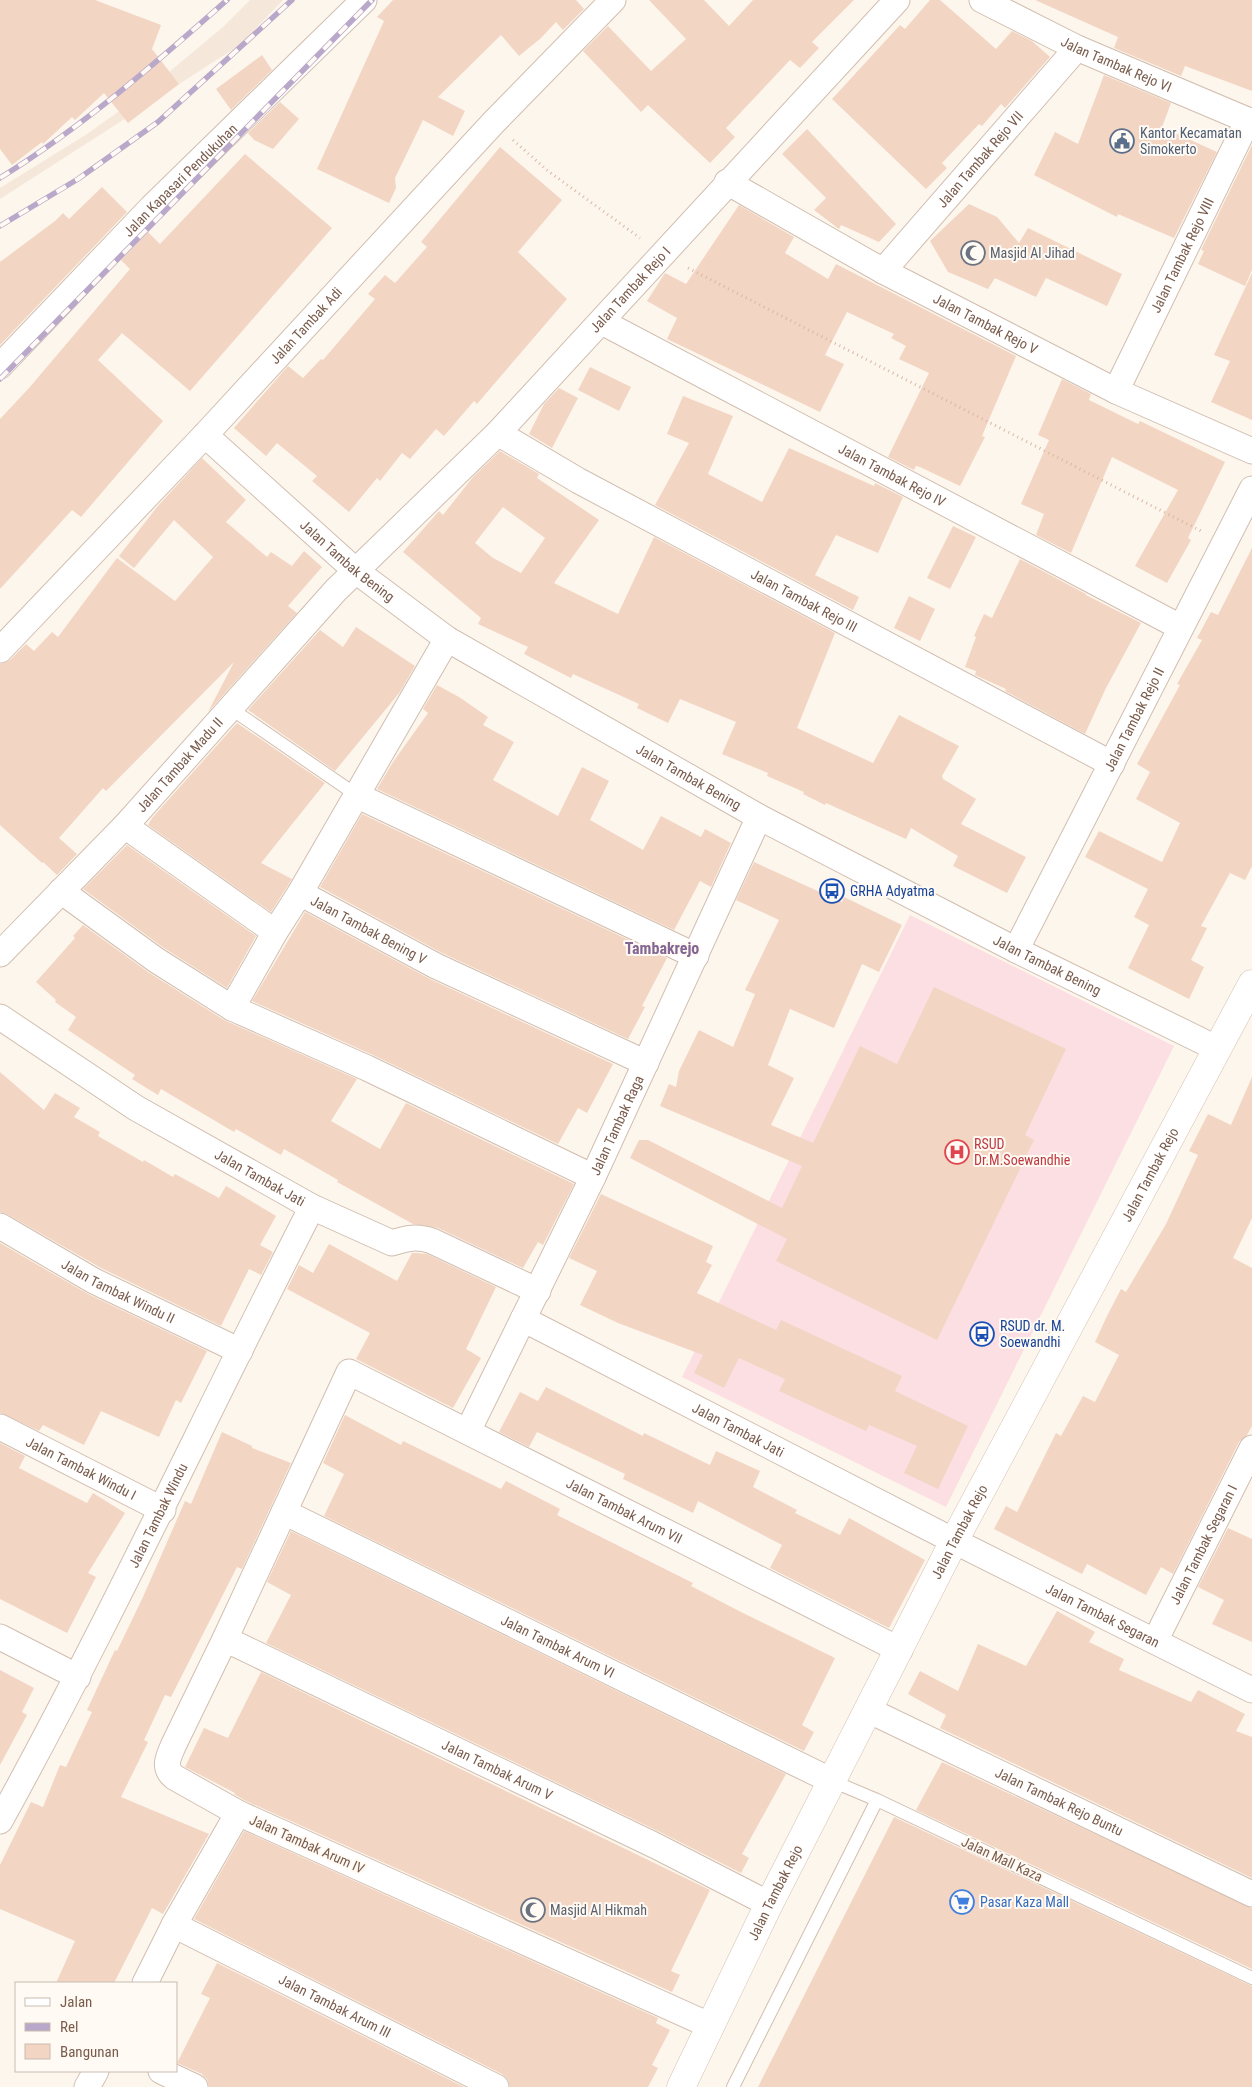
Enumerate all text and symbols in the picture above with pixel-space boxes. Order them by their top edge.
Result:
street label: Jalan Tambak Rejo VI [1058,33,1174,95]
street label: Jalan Tambak Rejo VII [934,108,1026,211]
street label: Jalan Kapasari Pendukuhan [120,120,240,240]
place label: Kantor Kecamatan Simokerto [1140,125,1242,157]
public building icon: Kantor Kecamatan Simokerto [1109,128,1135,154]
street label: Jalan Tambak Rejo VIII [1147,195,1217,315]
mosque icon: Masjid Al Jihad [960,240,986,266]
street label: Jalan Tambak Rejo I [587,243,674,336]
place label: Masjid Al Jihad [990,245,1075,261]
street label: Jalan Tambak Adi [267,284,345,367]
street label: Jalan Tambak Rejo V [931,290,1041,357]
street label: Jalan Tambak Rejo IV [836,440,949,510]
street label: Jalan Tambak Bening [297,517,397,605]
street label: Jalan Tambak Rejo III [748,566,860,635]
street label: Jalan Tambak Rejo II [1101,665,1167,774]
street label: Jalan Tambak Madu II [133,714,226,815]
street label: Jalan Tambak Bening [633,741,744,813]
bus stop icon: GRHA Adyatma [819,878,845,904]
place label: GRHA Adyatma [850,883,935,899]
street label: Jalan Tambak Bening V [308,892,430,968]
street label: Jalan Tambak Bening [991,932,1104,998]
district label: Tambakrejo [625,939,699,958]
street label: Jalan Tambak Raga [587,1073,647,1178]
street label: Jalan Tambak Rejo [1118,1125,1182,1224]
place label: RSUD Dr.M.Soewandhie [974,1136,1071,1168]
hospital icon: RSUD Dr.M.Soewandhie [944,1139,970,1165]
street label: Jalan Tambak Jati [212,1146,308,1210]
street label: Jalan Tambak Windu II [59,1256,177,1326]
place label: RSUD dr. M. Soewandhi [1000,1318,1065,1350]
bus stop icon: RSUD dr. M. Soewandhi [969,1321,995,1347]
street label: Jalan Tambak Jati [690,1400,787,1460]
street label: Jalan Tambak Windu I [23,1434,139,1503]
street label: Jalan Tambak Windu [125,1461,191,1570]
street label: Jalan Tambak Arum VII [564,1475,685,1547]
street label: Jalan Tambak Rejo [928,1482,991,1582]
street label: Jalan Tambak Segaran I [1167,1482,1240,1607]
street label: Jalan Tambak Segaran [1043,1580,1162,1650]
street label: Jalan Tambak Arum VI [498,1612,617,1681]
street label: Jalan Tambak Arum V [439,1736,555,1803]
street label: Jalan Tambak Rejo Buntu [993,1764,1126,1839]
street label: Jalan Tambak Arum IV [247,1811,367,1877]
street label: Jalan Mall Kaza [959,1833,1045,1885]
street label: Jalan Tambak Rejo [745,1842,806,1943]
supermarket icon: Pasar Kaza Mall [949,1889,975,1915]
place label: Pasar Kaza Mall [980,1894,1069,1910]
mosque icon: Masjid Al Hikmah [520,1897,546,1923]
place label: Masjid Al Hikmah [550,1902,647,1918]
street label: Jalan Tambak Arum III [276,1971,394,2041]
legend [15,1982,178,2072]
text: Jalan [60,1993,92,2011]
text: Rel [60,2018,78,2036]
text: Bangunan [60,2043,119,2061]

